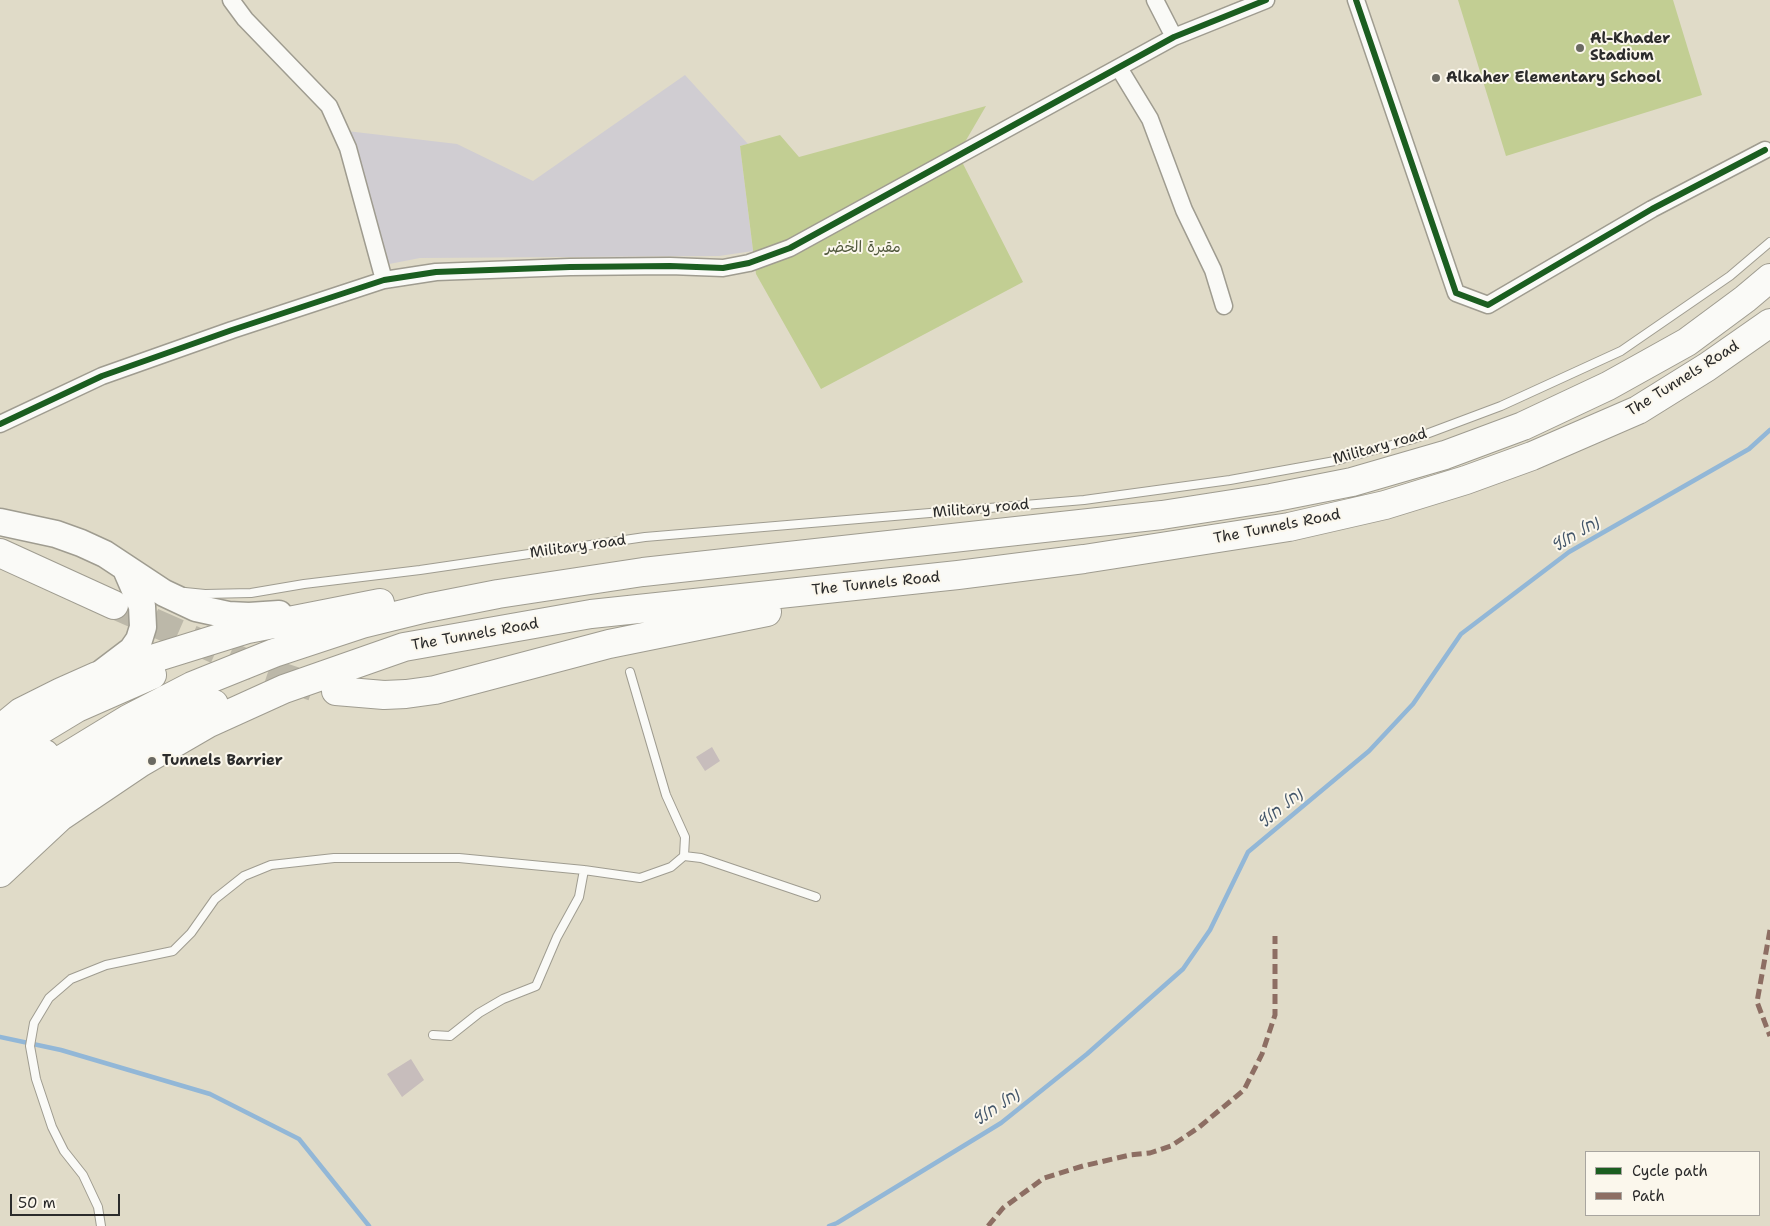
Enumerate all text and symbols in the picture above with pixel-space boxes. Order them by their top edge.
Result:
place label: Al-Khader Stadium [1590,30,1670,65]
marker: Al-Khader Stadium [1574,42,1586,54]
place label: Alkaher Elementary School [1446,69,1661,87]
marker: Alkaher Elementary School [1430,72,1442,84]
park label: مقبرة الخضر [825,239,901,257]
street label: The Tunnels Road [1624,337,1742,421]
street label: Military road [1331,425,1429,469]
street label: Military road [932,496,1030,522]
street label: The Tunnels Road [1212,506,1342,548]
water label: נחל חלץ [1549,513,1603,557]
street label: Military road [529,531,627,563]
street label: The Tunnels Road [811,568,941,600]
street label: The Tunnels Road [410,615,540,655]
place label: Tunnels Barrier [162,752,283,770]
marker: Tunnels Barrier [146,755,158,767]
water label: נחל חלץ [1255,785,1307,833]
water label: נחל חלץ [970,1085,1024,1131]
legend [1585,1151,1760,1216]
text: Cycle path [1632,1161,1708,1181]
scale bar [12,1184,122,1216]
text: Path [1632,1186,1665,1206]
text: 50 m [18,1193,56,1213]

